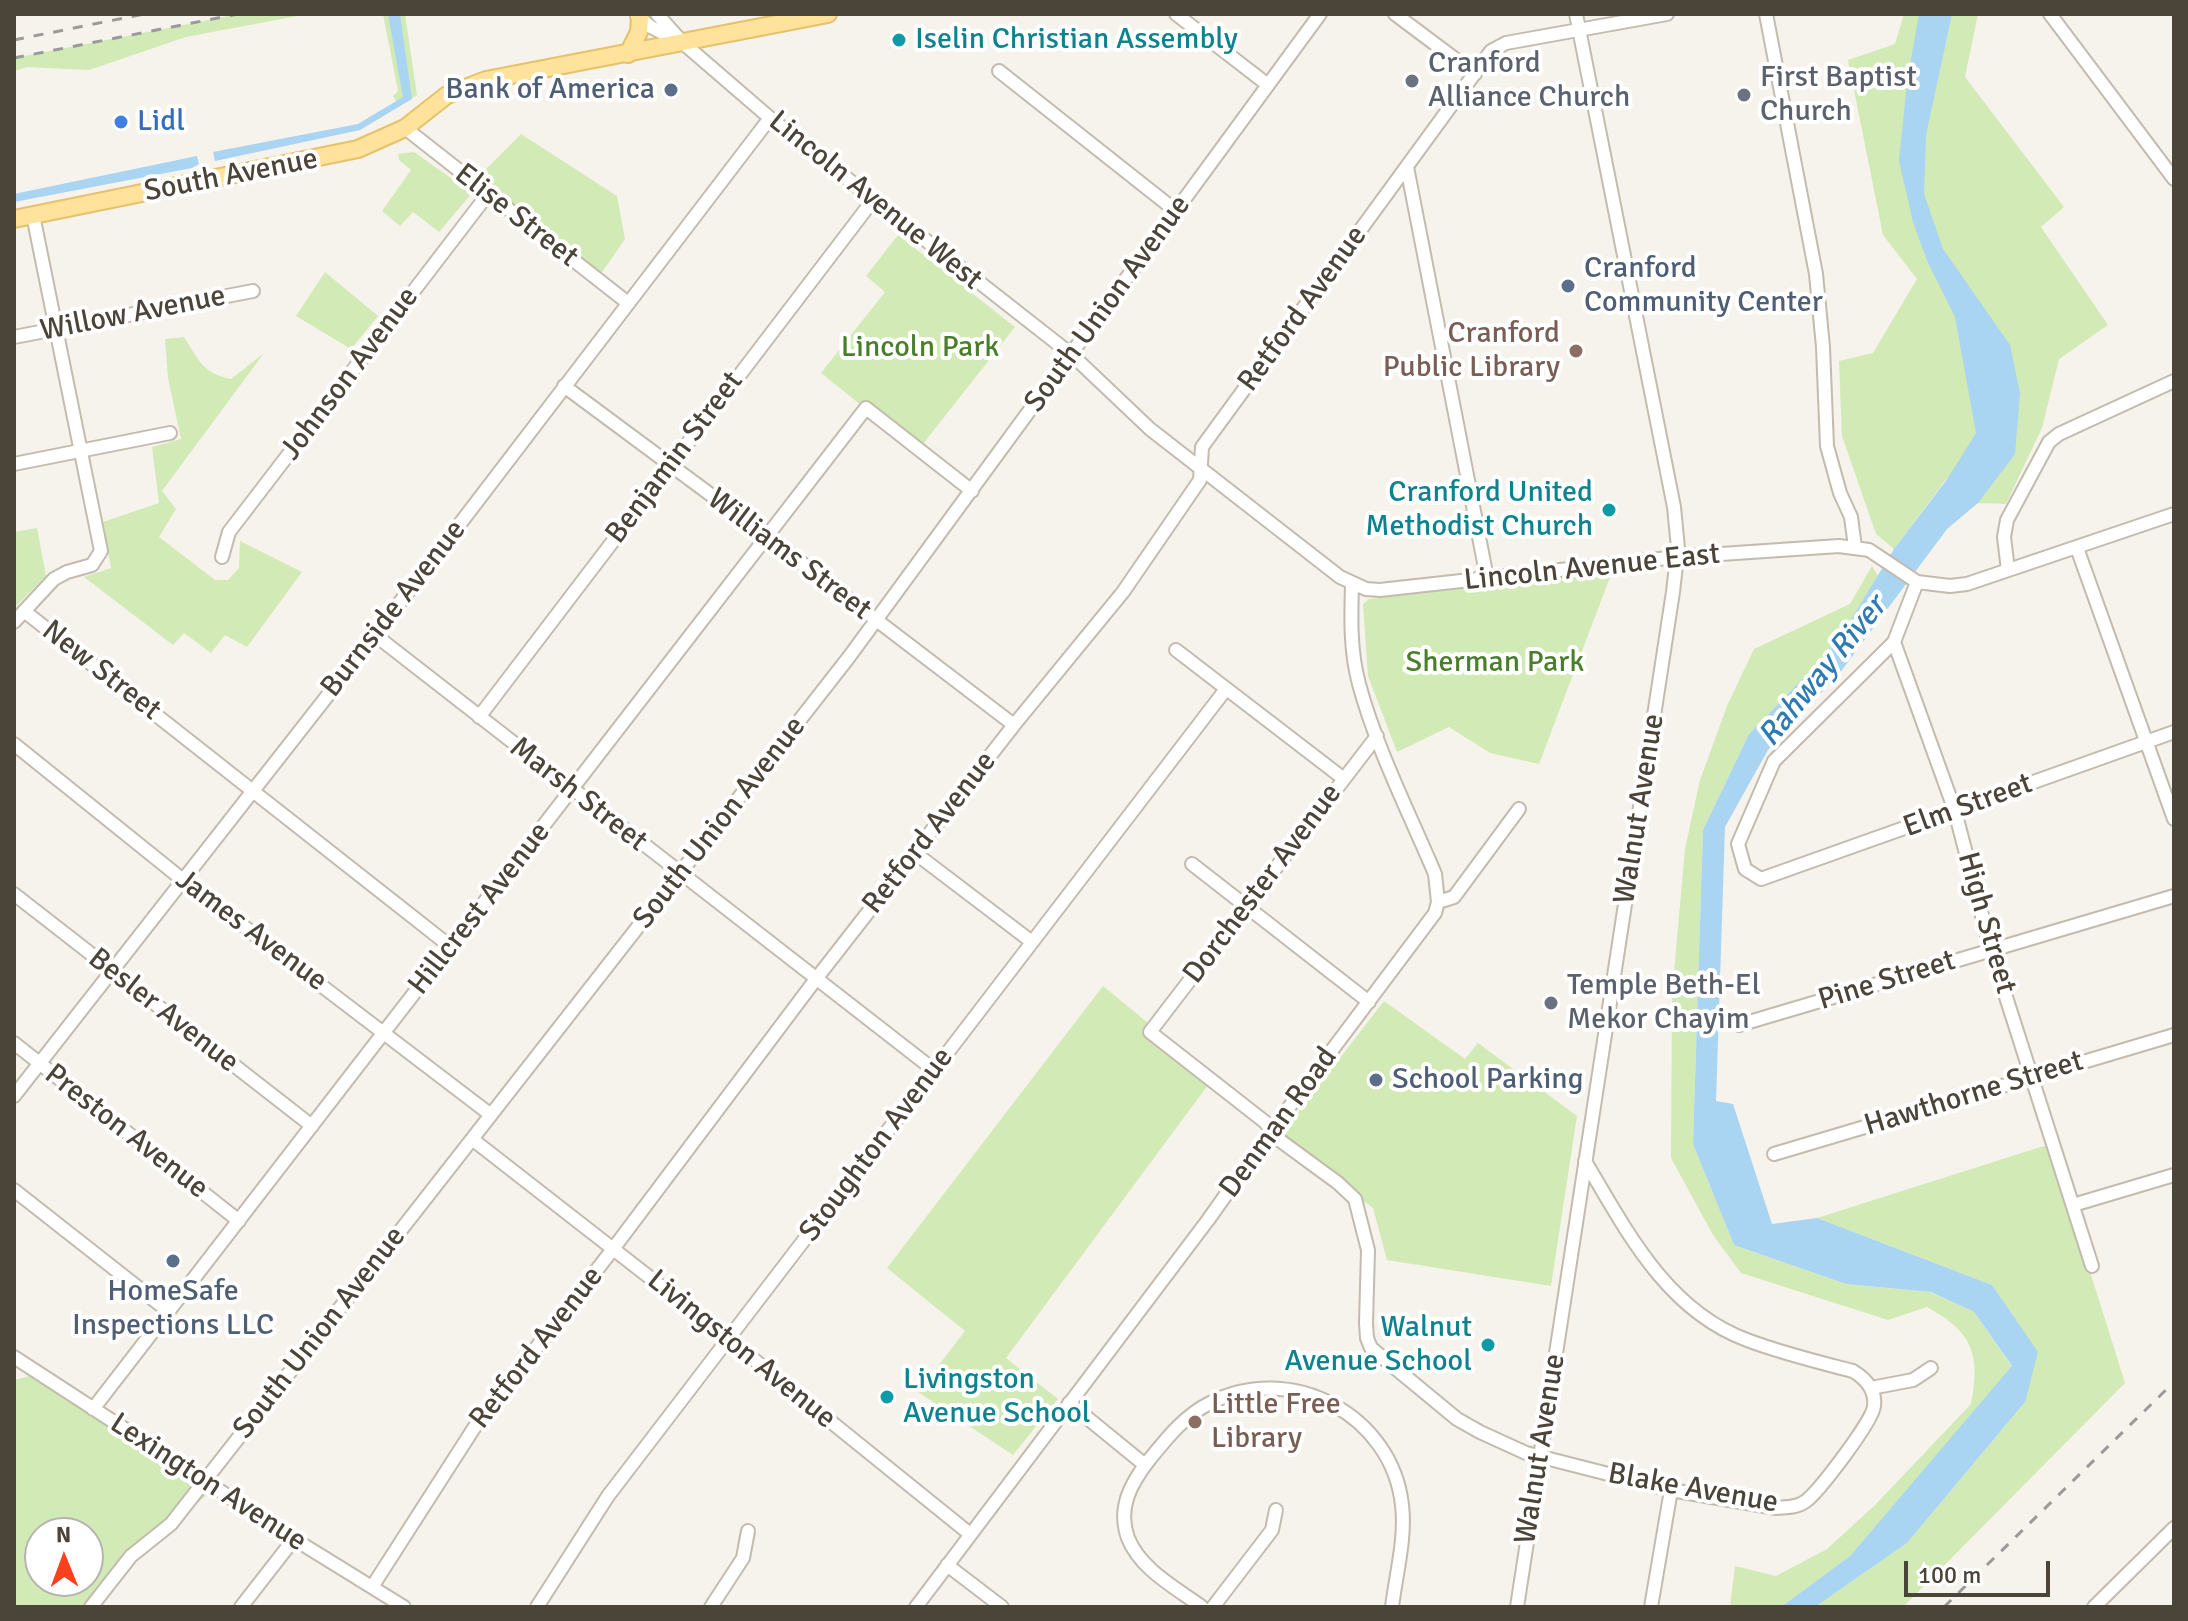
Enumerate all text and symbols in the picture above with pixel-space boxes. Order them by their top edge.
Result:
place label: Iselin Christian Assembly [915,22,1238,58]
marker: Iselin Christian Assembly [890,31,908,49]
place label: Cranford Alliance Church [1428,46,1630,116]
place label: First Baptist Church [1760,60,1917,130]
place label: Bank of America [445,72,655,108]
marker: Cranford Alliance Church [1403,72,1421,90]
marker: Bank of America [662,81,680,99]
marker: First Baptist Church [1735,86,1753,104]
place label: Lidl [137,104,185,140]
street label: Lincoln Avenue West [761,104,989,298]
marker: Lidl [112,113,130,131]
street label: South Avenue [141,142,321,210]
street label: Elise Street [447,157,585,275]
street label: South Union Avenue [1017,189,1199,419]
street label: Retford Avenue [1231,219,1375,399]
place label: Cranford Community Center [1584,251,1823,322]
marker: Cranford Community Center [1559,277,1577,295]
street label: Willow Avenue [37,278,229,350]
street label: Johnson Avenue [273,280,427,468]
place label: Cranford Public Library [1383,316,1560,386]
park label: Lincoln Park [841,330,999,366]
marker: Cranford Public Library [1567,342,1585,360]
street label: Benjamin Street [599,365,751,551]
place label: Cranford United Methodist Church [1365,475,1593,546]
street label: Williams Street [700,482,878,628]
marker: Cranford United Methodist Church [1600,501,1618,519]
street label: Burnside Avenue [314,513,474,705]
street label: Lincoln Avenue East [1462,537,1722,599]
water label: Rahway River [1751,589,1895,755]
street label: New Street [34,613,168,729]
park label: Sherman Park [1406,645,1584,681]
street label: South Union Avenue [626,710,814,936]
street label: Walnut Avenue [1607,711,1673,907]
street label: Marsh Street [502,730,654,860]
street label: Retford Avenue [855,745,1005,921]
street label: Elm Street [1899,766,2037,846]
street label: Dorchester Avenue [1176,777,1350,991]
street label: Hillcrest Avenue [401,816,559,1002]
street label: High Street [1949,848,2023,998]
street label: James Avenue [168,862,334,1000]
street label: Besler Avenue [80,941,246,1081]
street label: Pine Street [1814,943,1960,1019]
place label: Temple Beth-El Mekor Chayim [1567,968,1760,1038]
marker: Temple Beth-El Mekor Chayim [1542,994,1560,1012]
street label: Stoughton Avenue [792,1041,962,1249]
street label: Denman Road [1212,1041,1346,1205]
street label: Hawthorne Street [1860,1044,2088,1144]
street label: Preston Avenue [37,1057,215,1207]
place label: School Parking [1392,1062,1584,1098]
marker: School Parking [1367,1071,1385,1089]
street label: South Union Avenue [226,1220,414,1446]
marker: HomeSafe Inspections LLC [164,1252,182,1270]
street label: Retford Avenue [462,1260,612,1436]
street label: Livingston Avenue [639,1263,843,1437]
place label: HomeSafe Inspections LLC [72,1274,274,1344]
place label: Walnut Avenue School [1284,1310,1472,1380]
marker: Walnut Avenue School [1479,1336,1497,1354]
street label: Walnut Avenue [1508,1351,1574,1547]
place label: Livingston Avenue School [903,1362,1091,1432]
place label: Little Free Library [1211,1387,1341,1458]
marker: Livingston Avenue School [878,1388,896,1406]
street label: Lexington Avenue [103,1406,313,1560]
marker: Little Free Library [1186,1413,1204,1431]
street label: Blake Avenue [1605,1456,1781,1522]
north arrow [24,1517,104,1597]
text: N [56,1521,71,1548]
scale bar [1908,1545,2054,1595]
text: 100 m [1918,1560,1981,1590]

